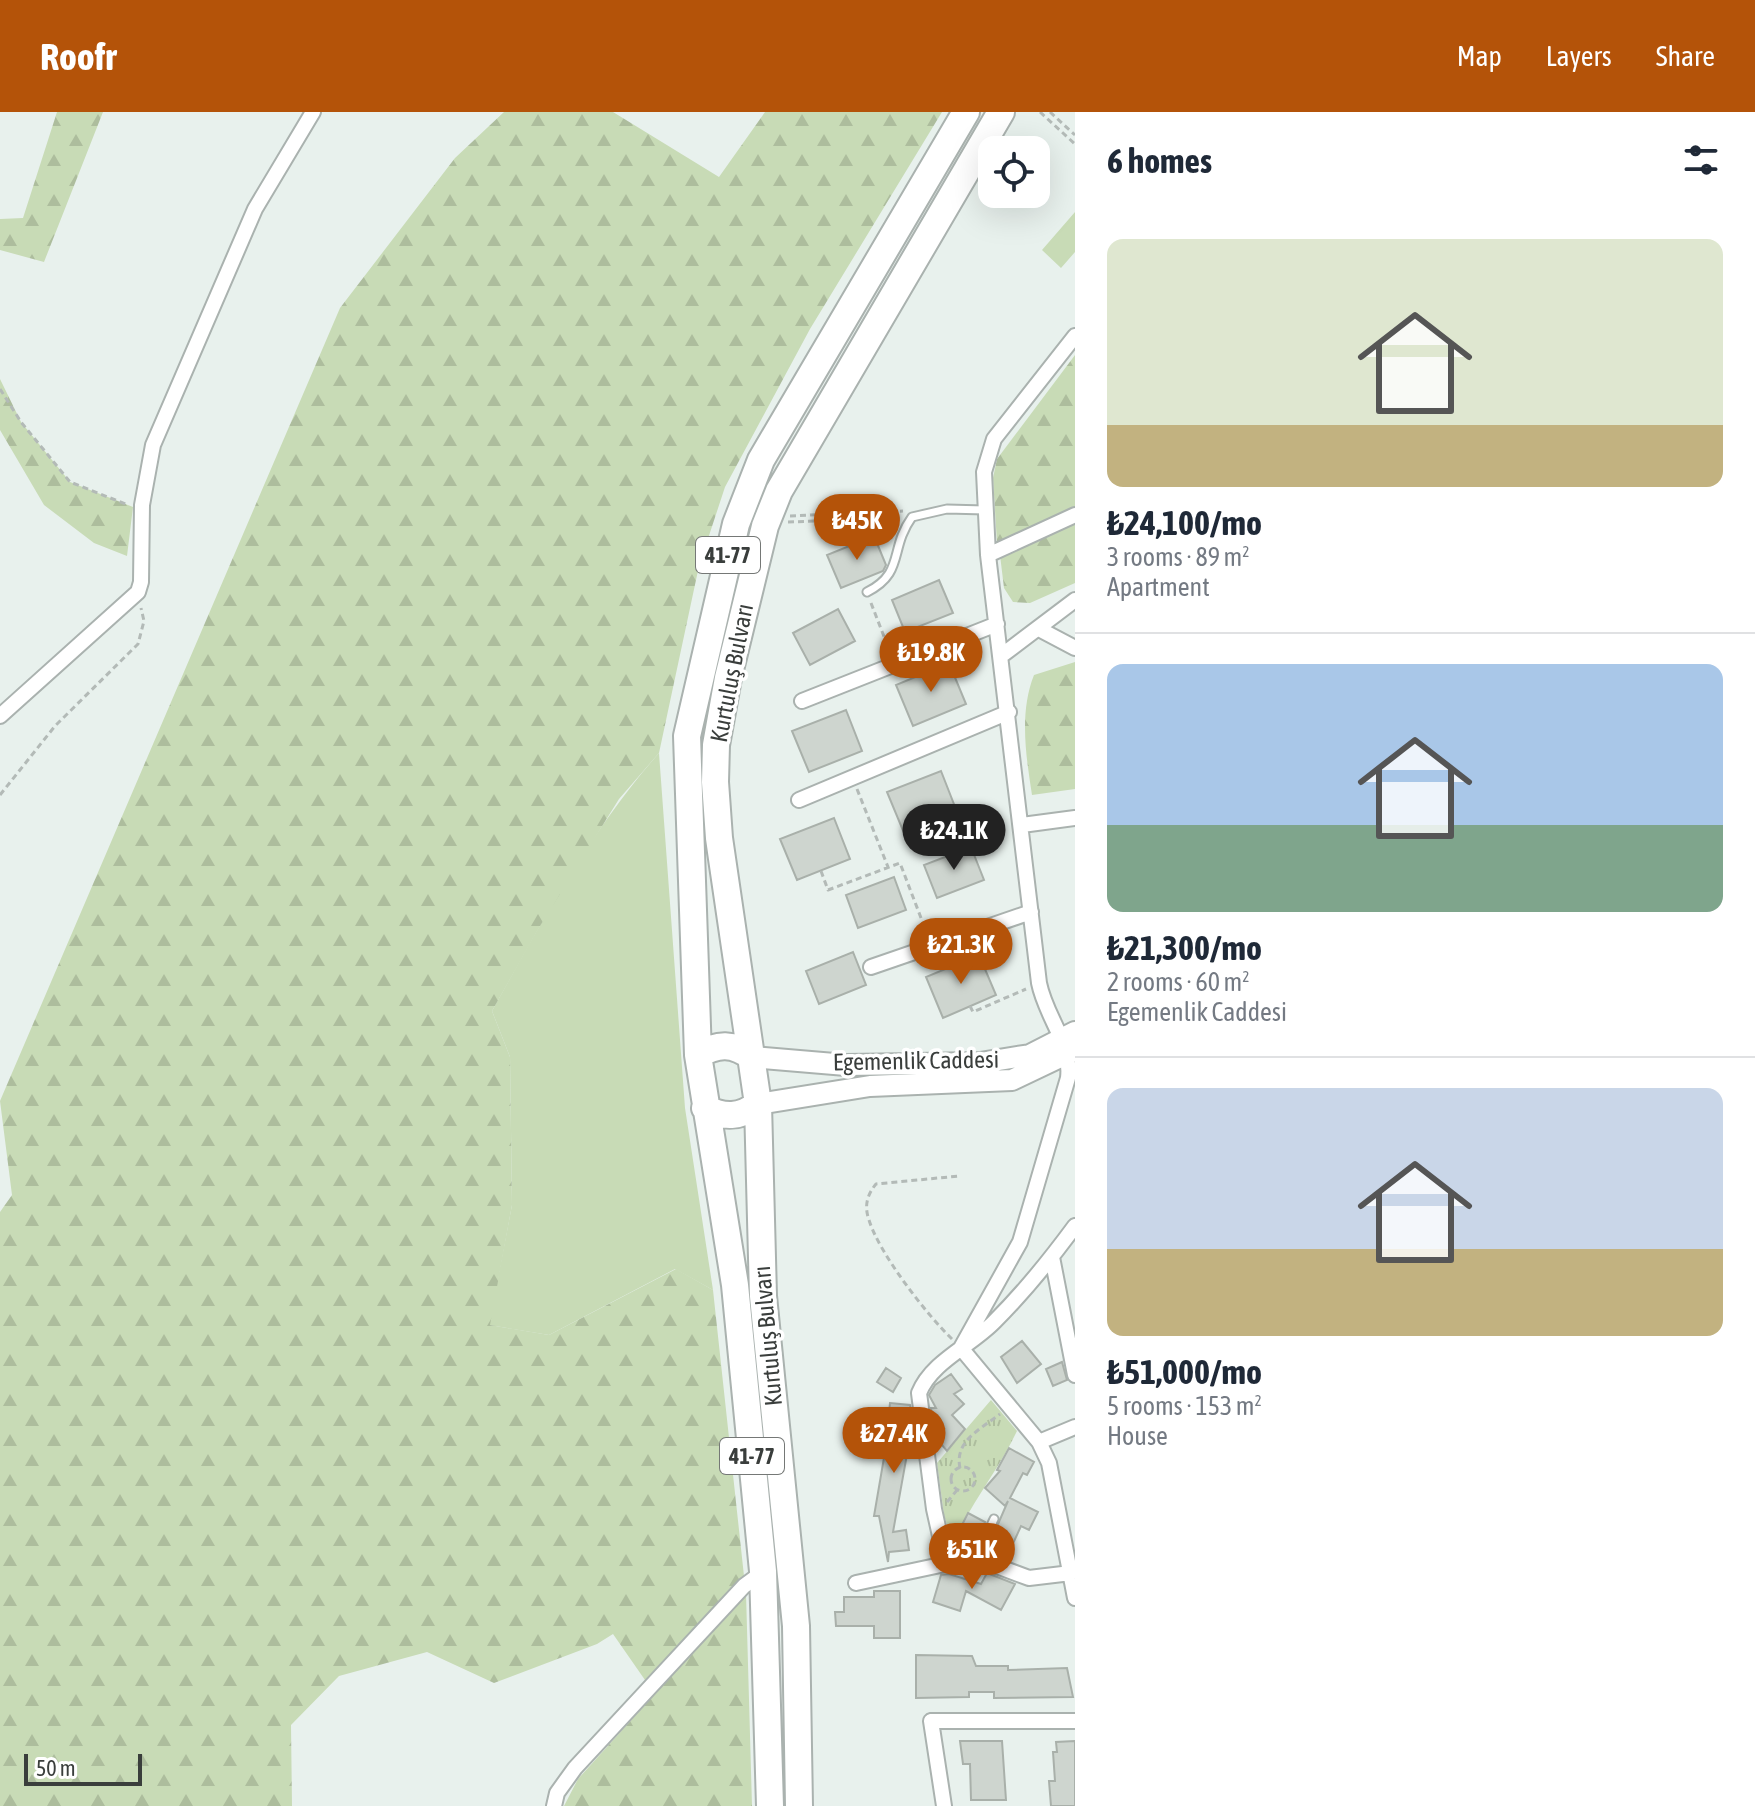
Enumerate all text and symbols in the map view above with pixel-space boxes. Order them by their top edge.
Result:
text: Roofr [40,35,116,78]
text: Map [1457,40,1502,72]
text: Layers [1546,40,1612,72]
text: Share [1656,40,1715,72]
map controls [978,136,1050,208]
button: locate [978,136,1050,208]
icon: filters [1679,138,1723,182]
text: 6 homes [1107,141,1212,180]
icon: home [1343,291,1487,435]
pin: ₺45K [810,494,904,562]
text: ₺24,100/mo [1107,503,1262,542]
text: ₺45K [832,505,882,535]
road number: 41-77 [696,537,760,573]
text: 3 rooms · 89 m² [1107,542,1249,572]
text: Apartment [1107,572,1210,602]
street label: Kurtuluş Bulvarı [705,601,758,745]
pin: ₺19.8K [866,626,996,694]
text: ₺19.8K [897,637,965,667]
icon: home [1343,716,1487,860]
pin: ₺24.1K [889,804,1019,872]
text: ₺24.1K [920,815,988,845]
pin: ₺21.3K [896,918,1026,986]
text: ₺21,300/mo [1107,928,1262,967]
text: ₺21.3K [927,929,995,959]
text: 2 rooms · 60 m² [1107,967,1249,997]
text: Egemenlik Caddesi [1107,997,1287,1027]
street label: Egemenlik Caddesi [833,1046,999,1075]
icon: home [1343,1140,1487,1284]
street label: Kurtuluş Bulvarı [748,1265,787,1407]
text: ₺51,000/mo [1107,1352,1262,1391]
text: 5 rooms · 153 m² [1107,1391,1262,1421]
pin: ₺27.4K [829,1407,959,1475]
text: ₺27.4K [860,1418,928,1448]
text: House [1107,1421,1168,1451]
road number: 41-77 [720,1438,784,1474]
pin: ₺51K [925,1523,1019,1591]
text: ₺51K [947,1534,997,1564]
scale bar [24,1750,142,1786]
text: 50 m [36,1755,76,1781]

